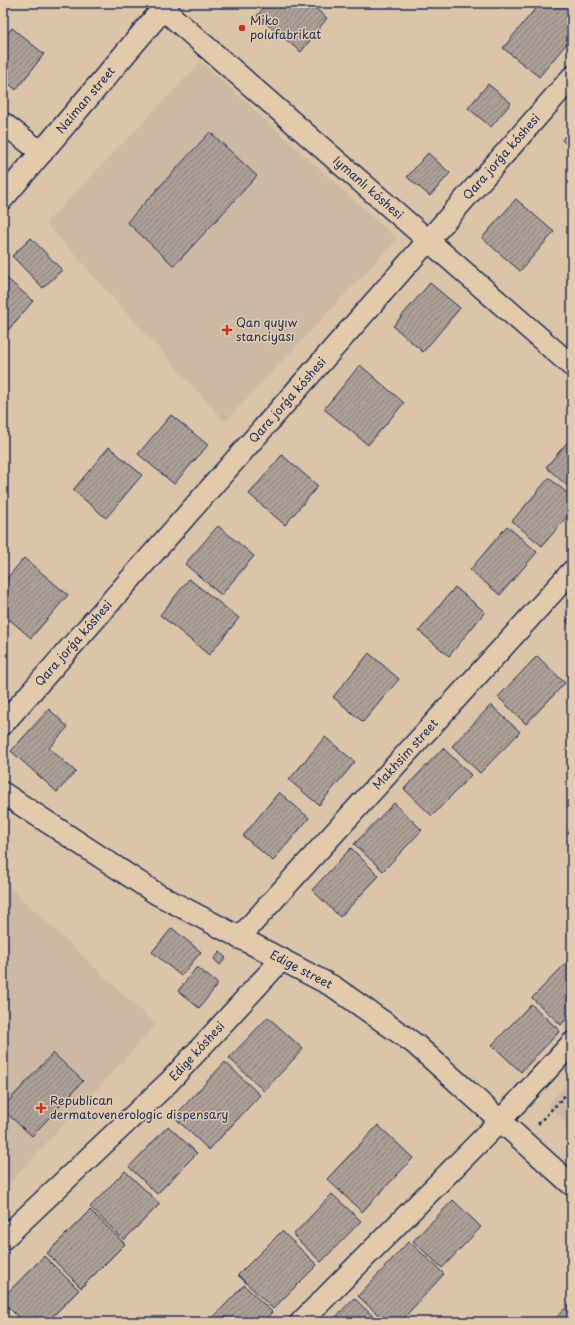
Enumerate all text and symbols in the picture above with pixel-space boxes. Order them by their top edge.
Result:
place label: Miko polufabrikat [250,11,321,43]
marker: Miko polufabrikat [237,23,247,33]
street label: Naiman street [51,62,119,137]
street label: Qara jorǵa kóshesi [458,109,544,203]
street label: Iymanlı kóshesi [329,151,408,223]
place label: Qan quyıw stanciyası [236,313,298,345]
marker: Qan quyıw stanciyası [221,324,233,336]
street label: Qara jorǵa kóshesi [244,353,330,447]
street label: Qara jorǵa kóshesi [30,596,116,690]
street label: Makhsim street [368,714,442,793]
street label: Edige street [267,945,336,993]
street label: Edige kóshesi [164,1017,228,1084]
place label: Republican dermatovenerologic dispensary [50,1091,229,1123]
marker: Republican dermatovenerologic dispensary [35,1102,47,1114]

